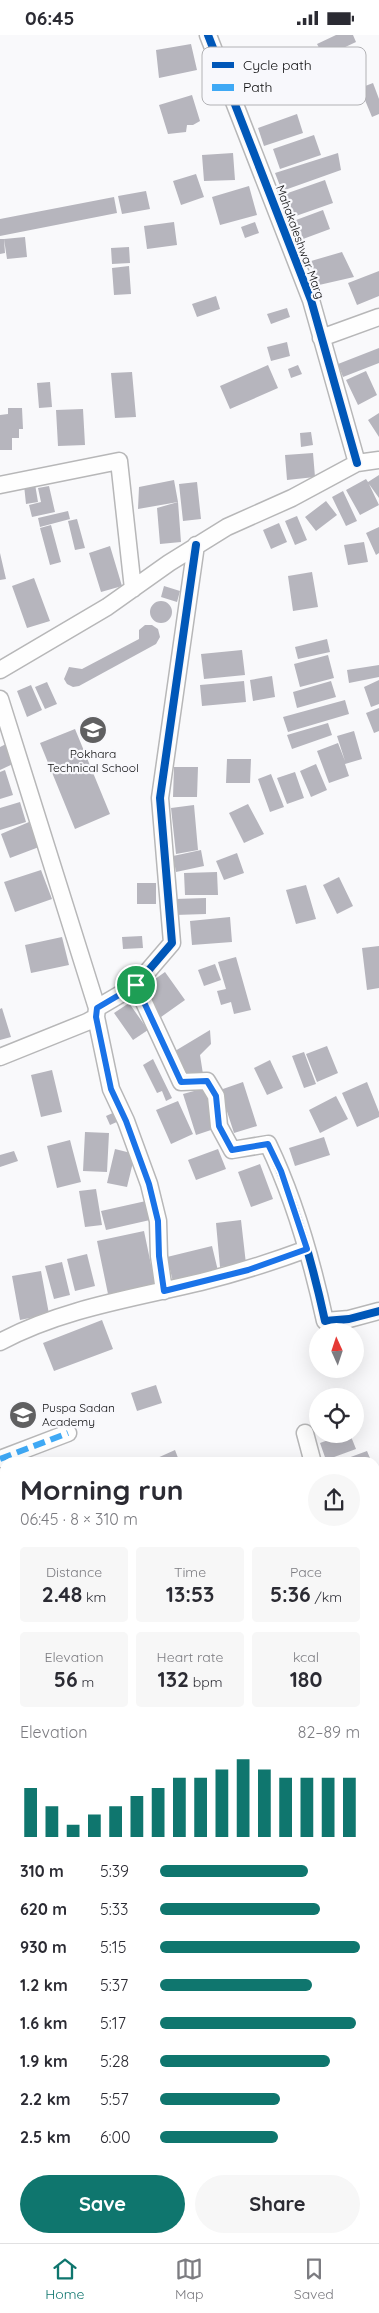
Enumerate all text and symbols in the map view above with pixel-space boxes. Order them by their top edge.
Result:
text: 06:45 [25,6,74,30]
legend [202,47,366,105]
text: Cycle path [243,56,312,74]
text: Path [243,78,272,96]
street label: Mahakaleshwar Marg [273,183,328,301]
school or university icon: Pokhara Technical School [78,715,108,745]
place label: Pokhara Technical School [47,746,139,775]
pin [115,964,157,1006]
icon: arrive [122,971,150,999]
north arrow [309,1323,364,1377]
map controls [309,1323,364,1443]
button: locate [309,1388,364,1443]
school or university icon: Puspa Sadan Academy [8,1400,38,1430]
place label: Puspa Sadan Academy [42,1400,115,1429]
text: Morning run [20,1472,184,1507]
button: share [308,1474,360,1526]
text: 06:45 · 8 × 310 m [20,1509,138,1529]
text: Distance [46,1563,102,1581]
text: Time [174,1563,206,1581]
text: Pace [290,1563,322,1581]
text: 2.48 [42,1581,82,1607]
text: 13:53 [166,1581,214,1607]
text: 5:36 [270,1581,311,1607]
text: km [82,1588,106,1606]
text: /km [311,1588,342,1606]
text: Elevation [44,1648,104,1666]
text: Heart rate [157,1648,223,1666]
text: kcal [293,1648,319,1666]
text: 56 [54,1666,78,1692]
text: 132 [158,1666,189,1692]
text: 180 [290,1666,322,1692]
text: m [78,1673,94,1691]
text: bpm [189,1673,222,1691]
text: Elevation [20,1722,87,1742]
text: 82–89 m [298,1722,360,1742]
text: 310 m [20,1861,64,1881]
text: 5:39 [100,1861,129,1881]
text: 620 m [20,1899,67,1919]
text: 5:33 [100,1899,128,1919]
text: 930 m [20,1937,67,1957]
text: 5:15 [100,1937,126,1957]
text: 1.2 km [20,1975,68,1995]
text: 5:37 [100,1975,128,1995]
text: 1.6 km [20,2013,67,2033]
text: 5:17 [100,2013,126,2033]
text: 1.9 km [20,2051,68,2071]
text: 5:28 [100,2051,129,2071]
text: 2.2 km [20,2089,71,2109]
text: 5:57 [100,2089,129,2109]
text: 2.5 km [20,2127,71,2147]
text: 6:00 [100,2127,131,2147]
button: Save [20,2175,185,2233]
button: Share [195,2175,360,2233]
tab: Home [45,2255,84,2303]
tab: Map [175,2255,203,2303]
tab: Saved [294,2255,334,2303]

